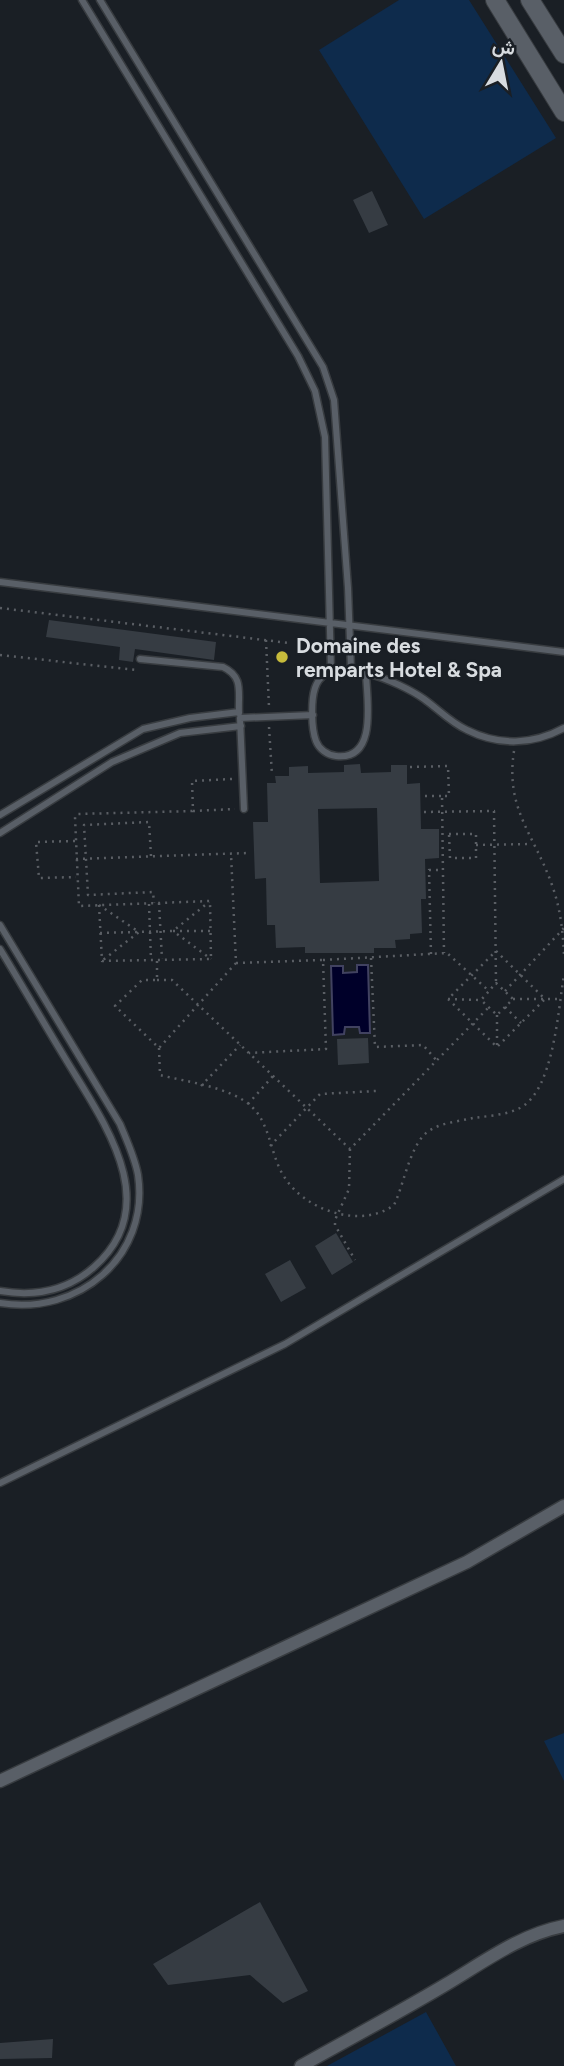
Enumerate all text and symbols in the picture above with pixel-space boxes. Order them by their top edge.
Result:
north arrow [466,28,536,98]
text: ش [491,33,517,60]
place label: Domaine des remparts Hotel & Spa [296,633,502,682]
marker: Domaine des remparts Hotel & Spa [274,649,290,665]

